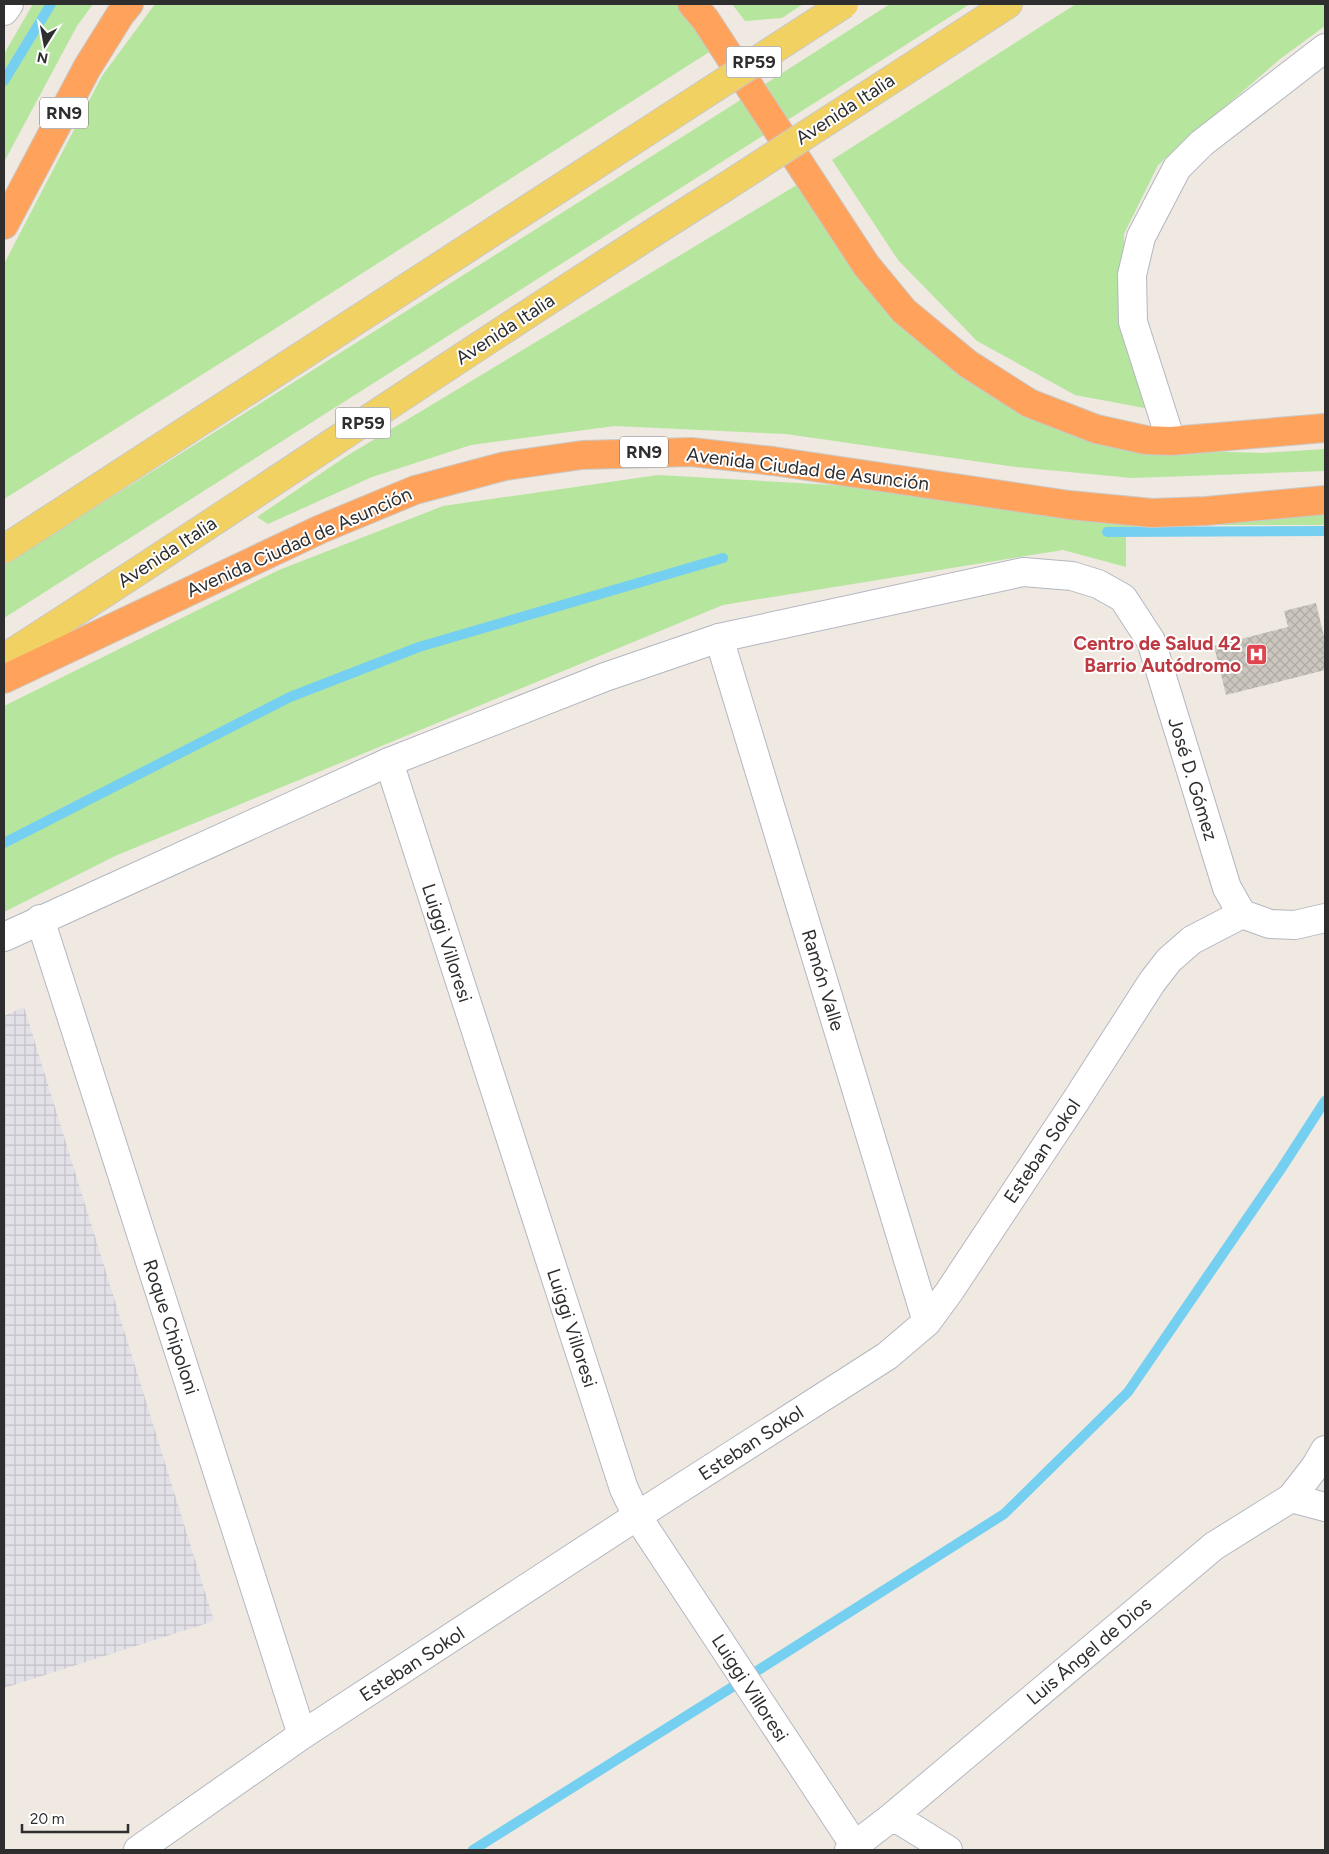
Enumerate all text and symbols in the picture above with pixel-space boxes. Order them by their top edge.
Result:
north arrow [20,20,70,70]
road number: RP59 [726,46,782,78]
text: N [36,48,50,67]
street label: Avenida Italia [791,68,899,150]
road number: RN9 [40,98,88,128]
street label: Avenida Italia [451,288,559,370]
road number: RP59 [336,408,390,438]
road number: RN9 [620,437,668,468]
street label: Avenida Ciudad de Asunción [686,443,930,495]
street label: Avenida Ciudad de Asunción [183,482,415,602]
street label: Avenida Italia [113,511,221,593]
place label: Centro de Salud 42 Barrio Autódromo [1073,632,1241,677]
hospital icon: Centro de Salud 42 Barrio Autódromo [1245,642,1269,666]
street label: José D. Gómez [1163,715,1223,843]
street label: Luiggi Villoresi [417,881,477,1005]
street label: Ramón Valle [797,926,849,1034]
street label: Esteban Sokol [999,1095,1085,1207]
street label: Roque Chipoloni [138,1257,204,1397]
street label: Luiggi Villoresi [542,1266,602,1390]
street label: Esteban Sokol [694,1401,808,1485]
street label: Luis Ángel de Dios [1022,1592,1156,1710]
street label: Esteban Sokol [355,1622,469,1706]
street label: Luiggi Villoresi [707,1630,793,1746]
scale bar [22,1802,129,1834]
text: 20 m [30,1810,64,1828]

